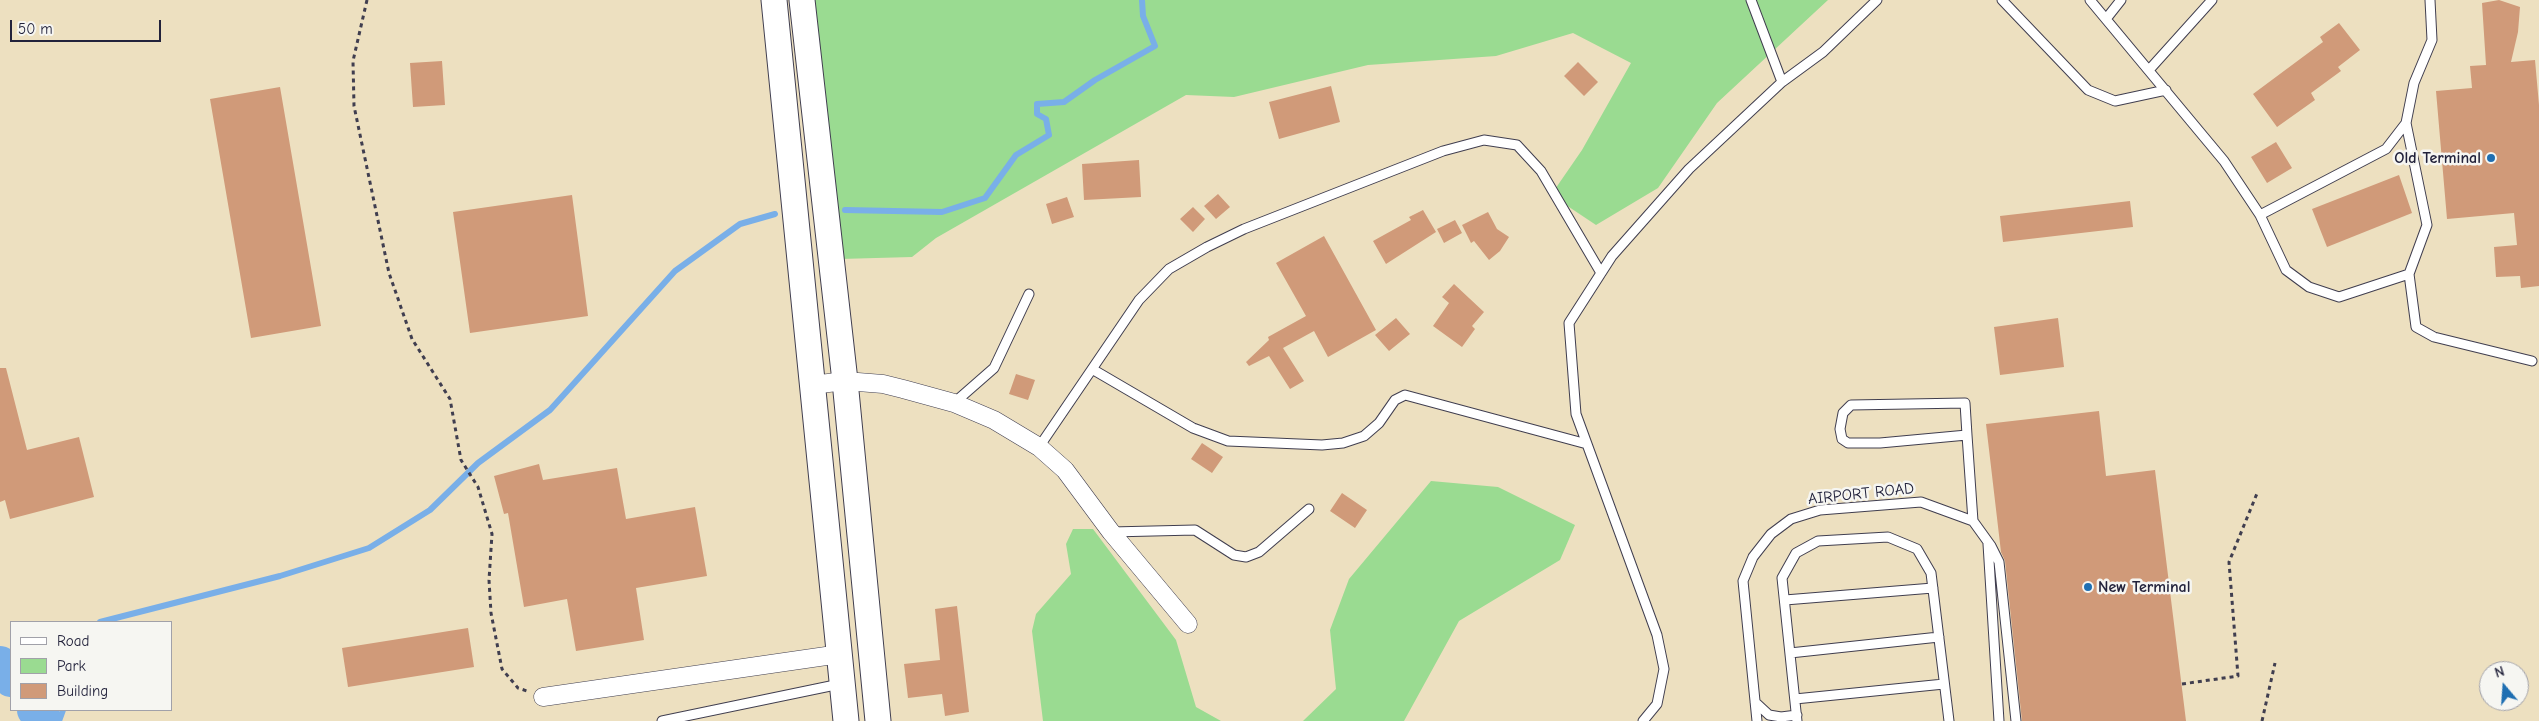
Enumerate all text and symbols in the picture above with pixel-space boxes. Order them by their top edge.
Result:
scale bar [12,10,164,42]
text: 50 m [18,20,53,38]
place label: Old Terminal [2394,148,2481,168]
marker: Old Terminal [2485,152,2497,164]
street label: AIRPORT ROAD [1807,479,1915,509]
place label: New Terminal [2098,577,2191,597]
marker: New Terminal [2082,581,2094,593]
legend [10,621,172,711]
text: Road [57,632,89,650]
text: Park [57,657,86,675]
north arrow [2479,661,2529,711]
text: N [2493,663,2506,682]
text: Building [57,682,108,700]

